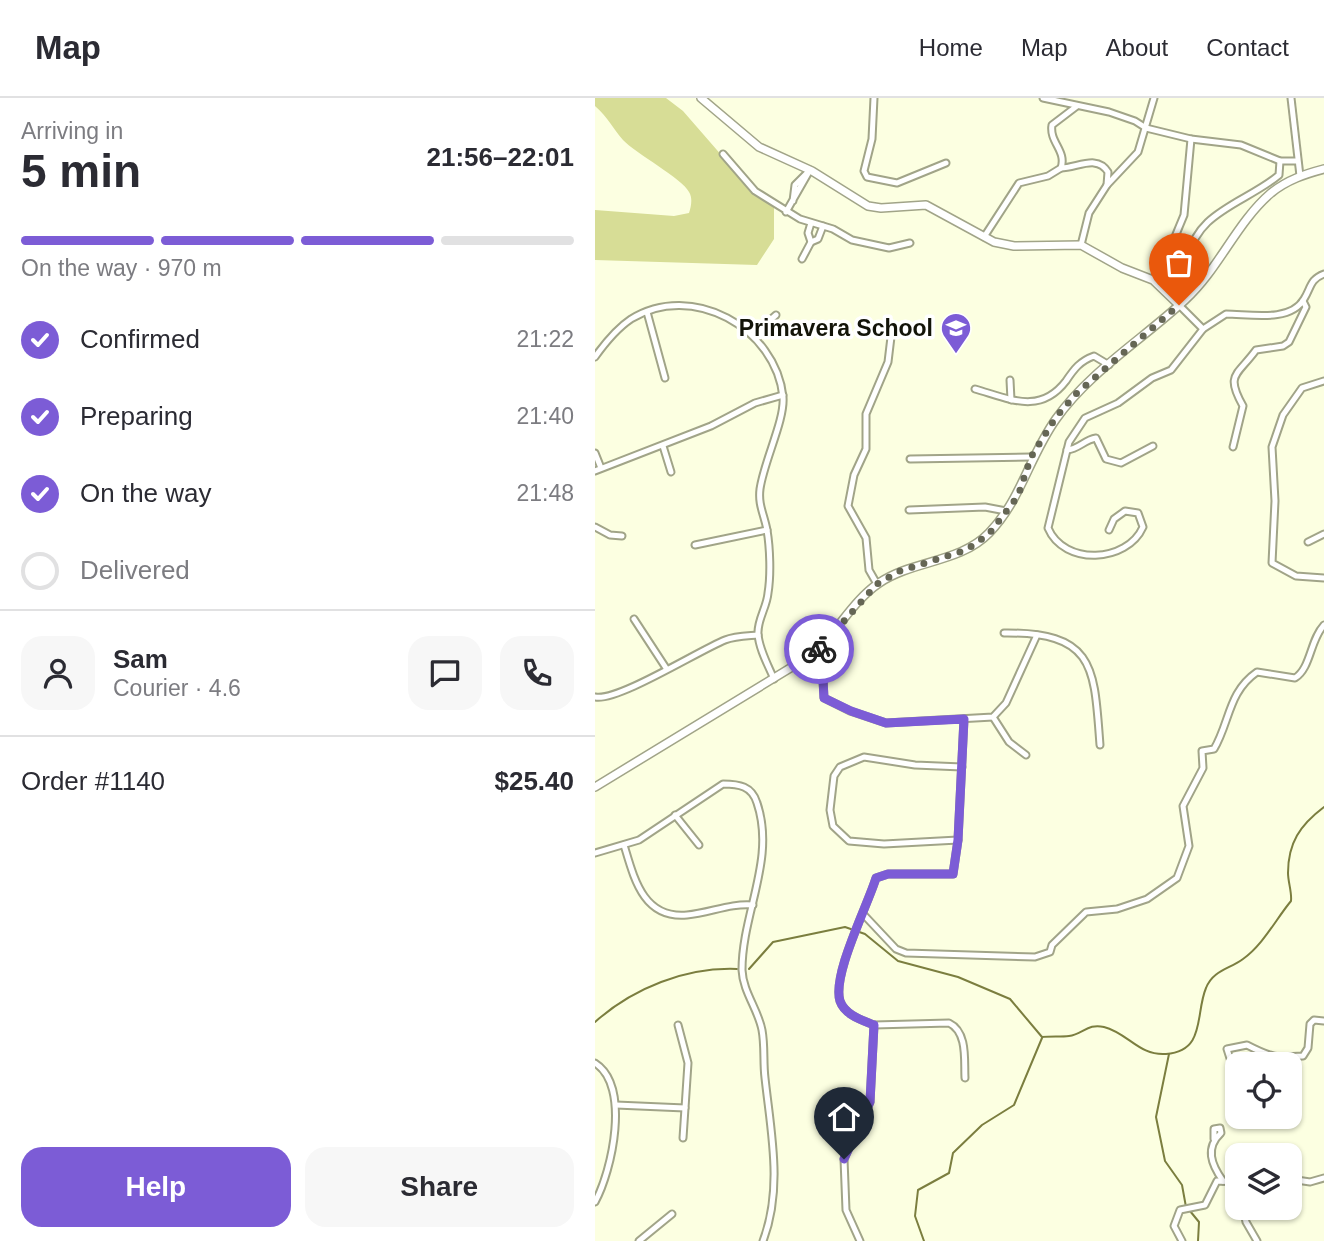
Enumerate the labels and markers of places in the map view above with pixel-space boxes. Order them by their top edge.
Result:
pin [1149,233,1209,305]
school or university icon: Primavera School [939,311,973,355]
place label: Primavera School [739,315,933,341]
pin [814,1087,874,1159]

